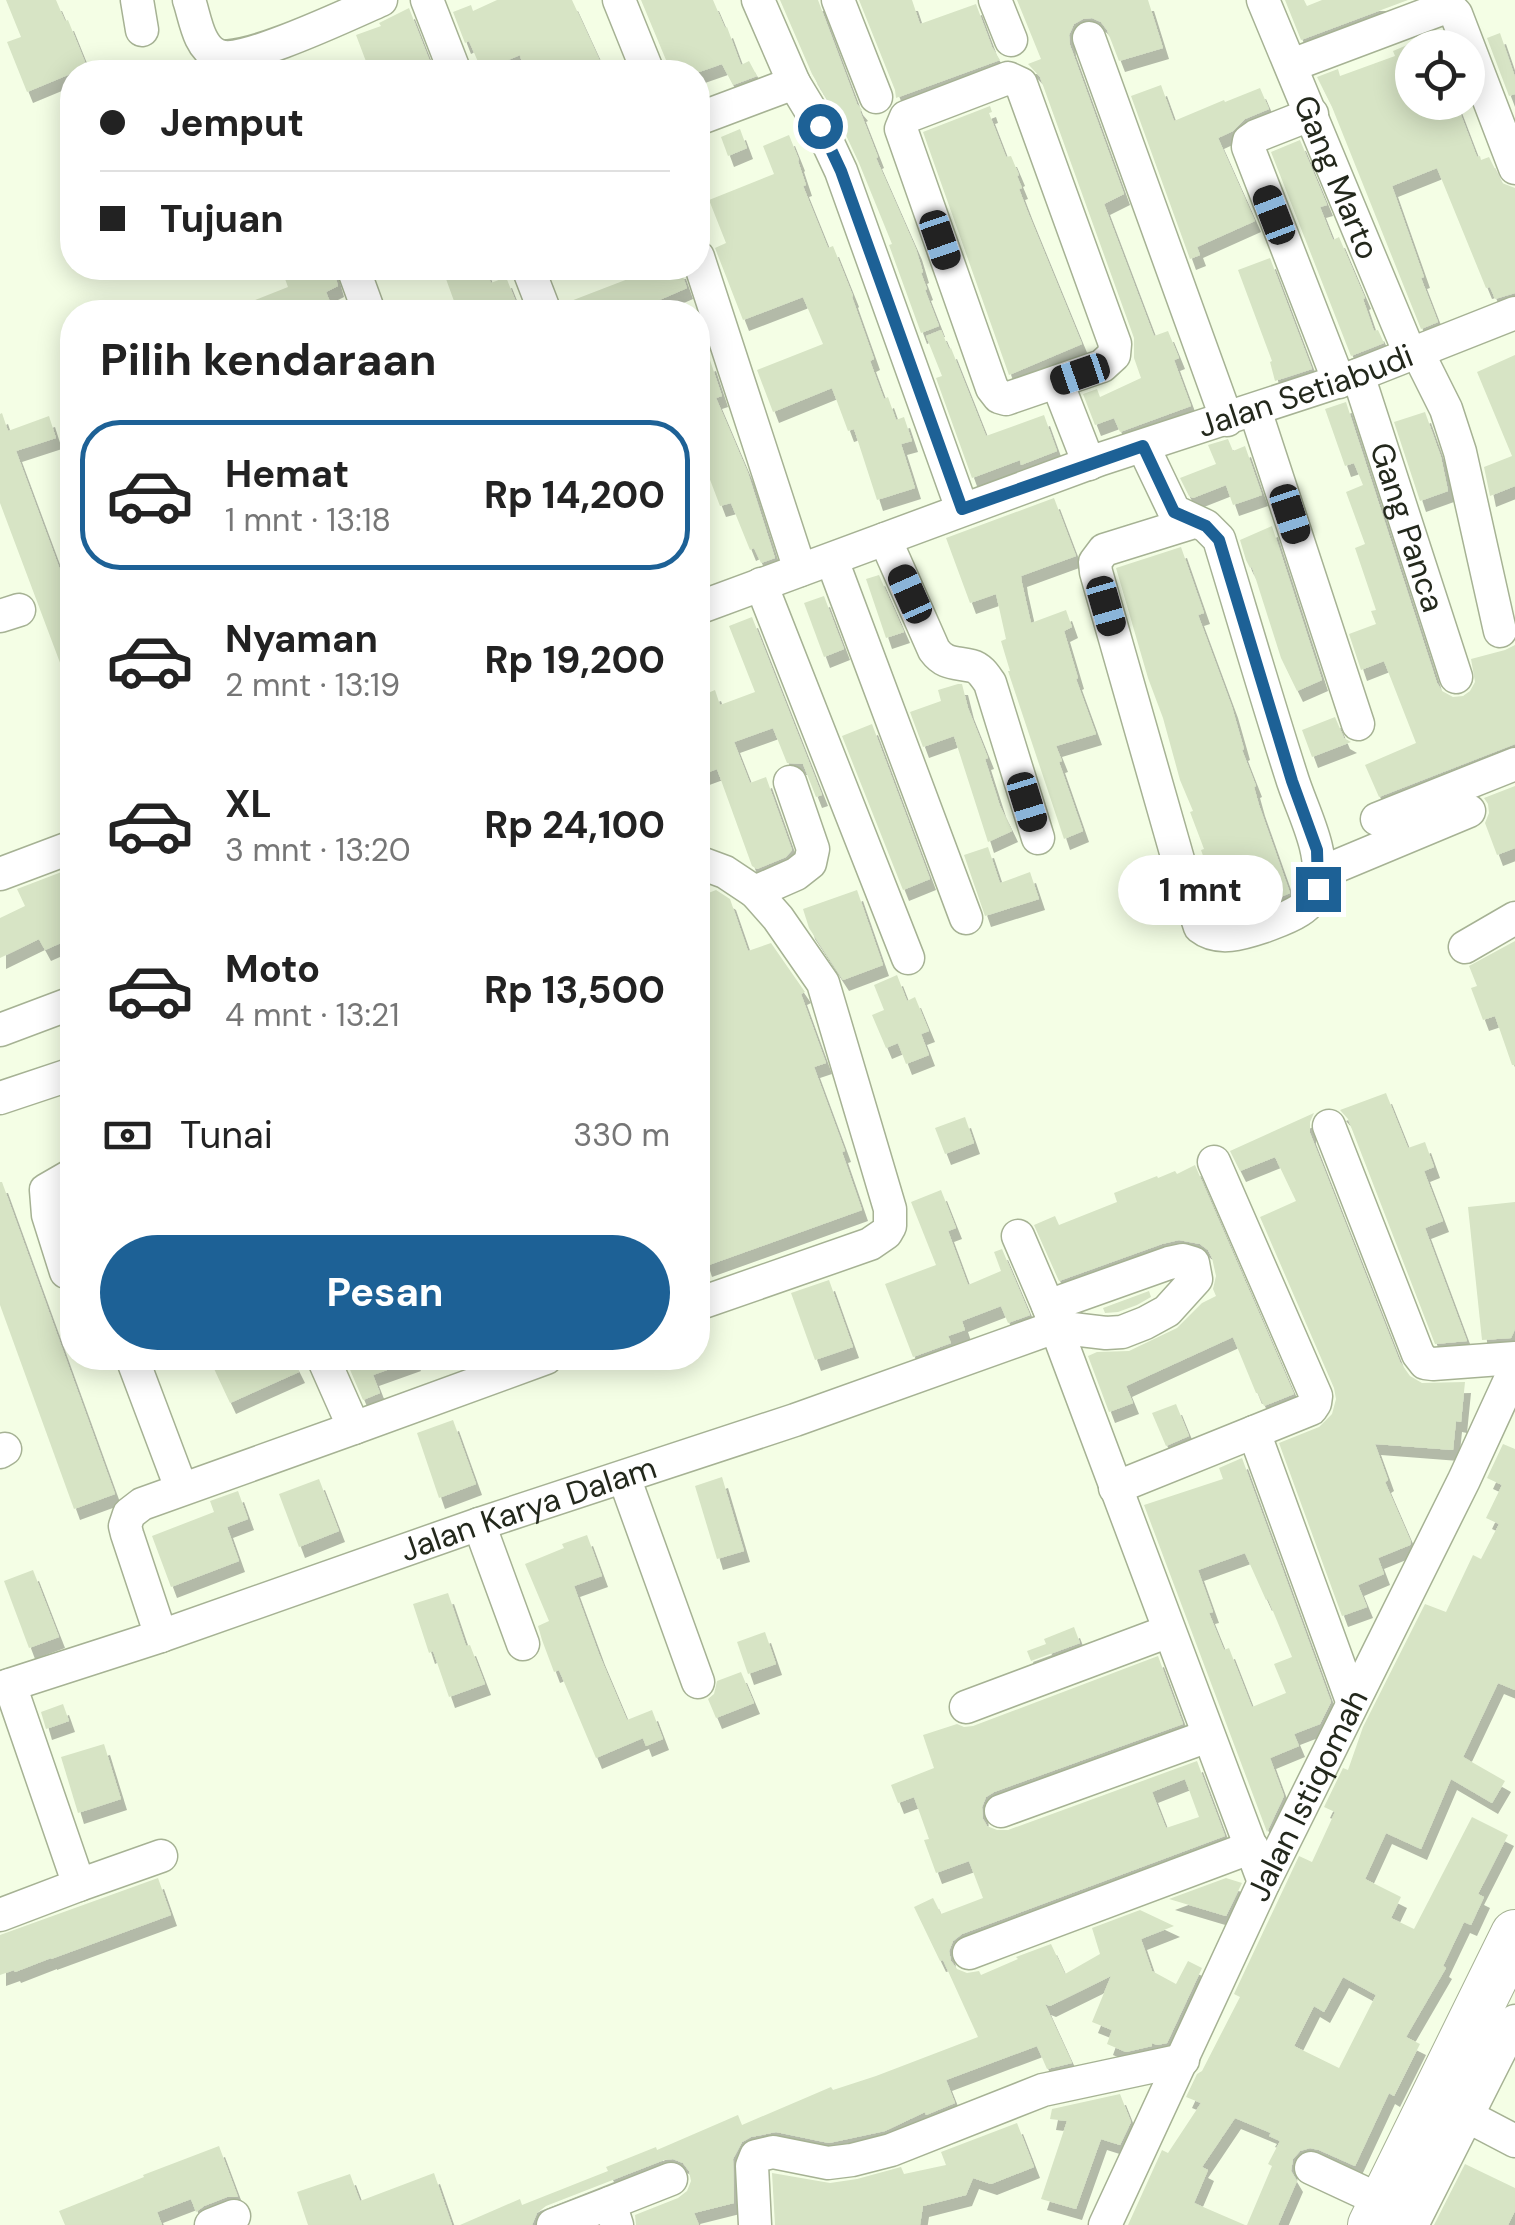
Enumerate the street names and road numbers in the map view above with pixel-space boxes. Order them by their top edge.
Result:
street label: Gang Marto [1284,89,1389,266]
street label: Jalan Setiabudi [1192,334,1419,447]
street label: Gang Panca [1360,437,1454,617]
street label: Jalan Karya Dalam [395,1446,662,1571]
street label: Jalan Istiqomah [1237,1682,1378,1908]

